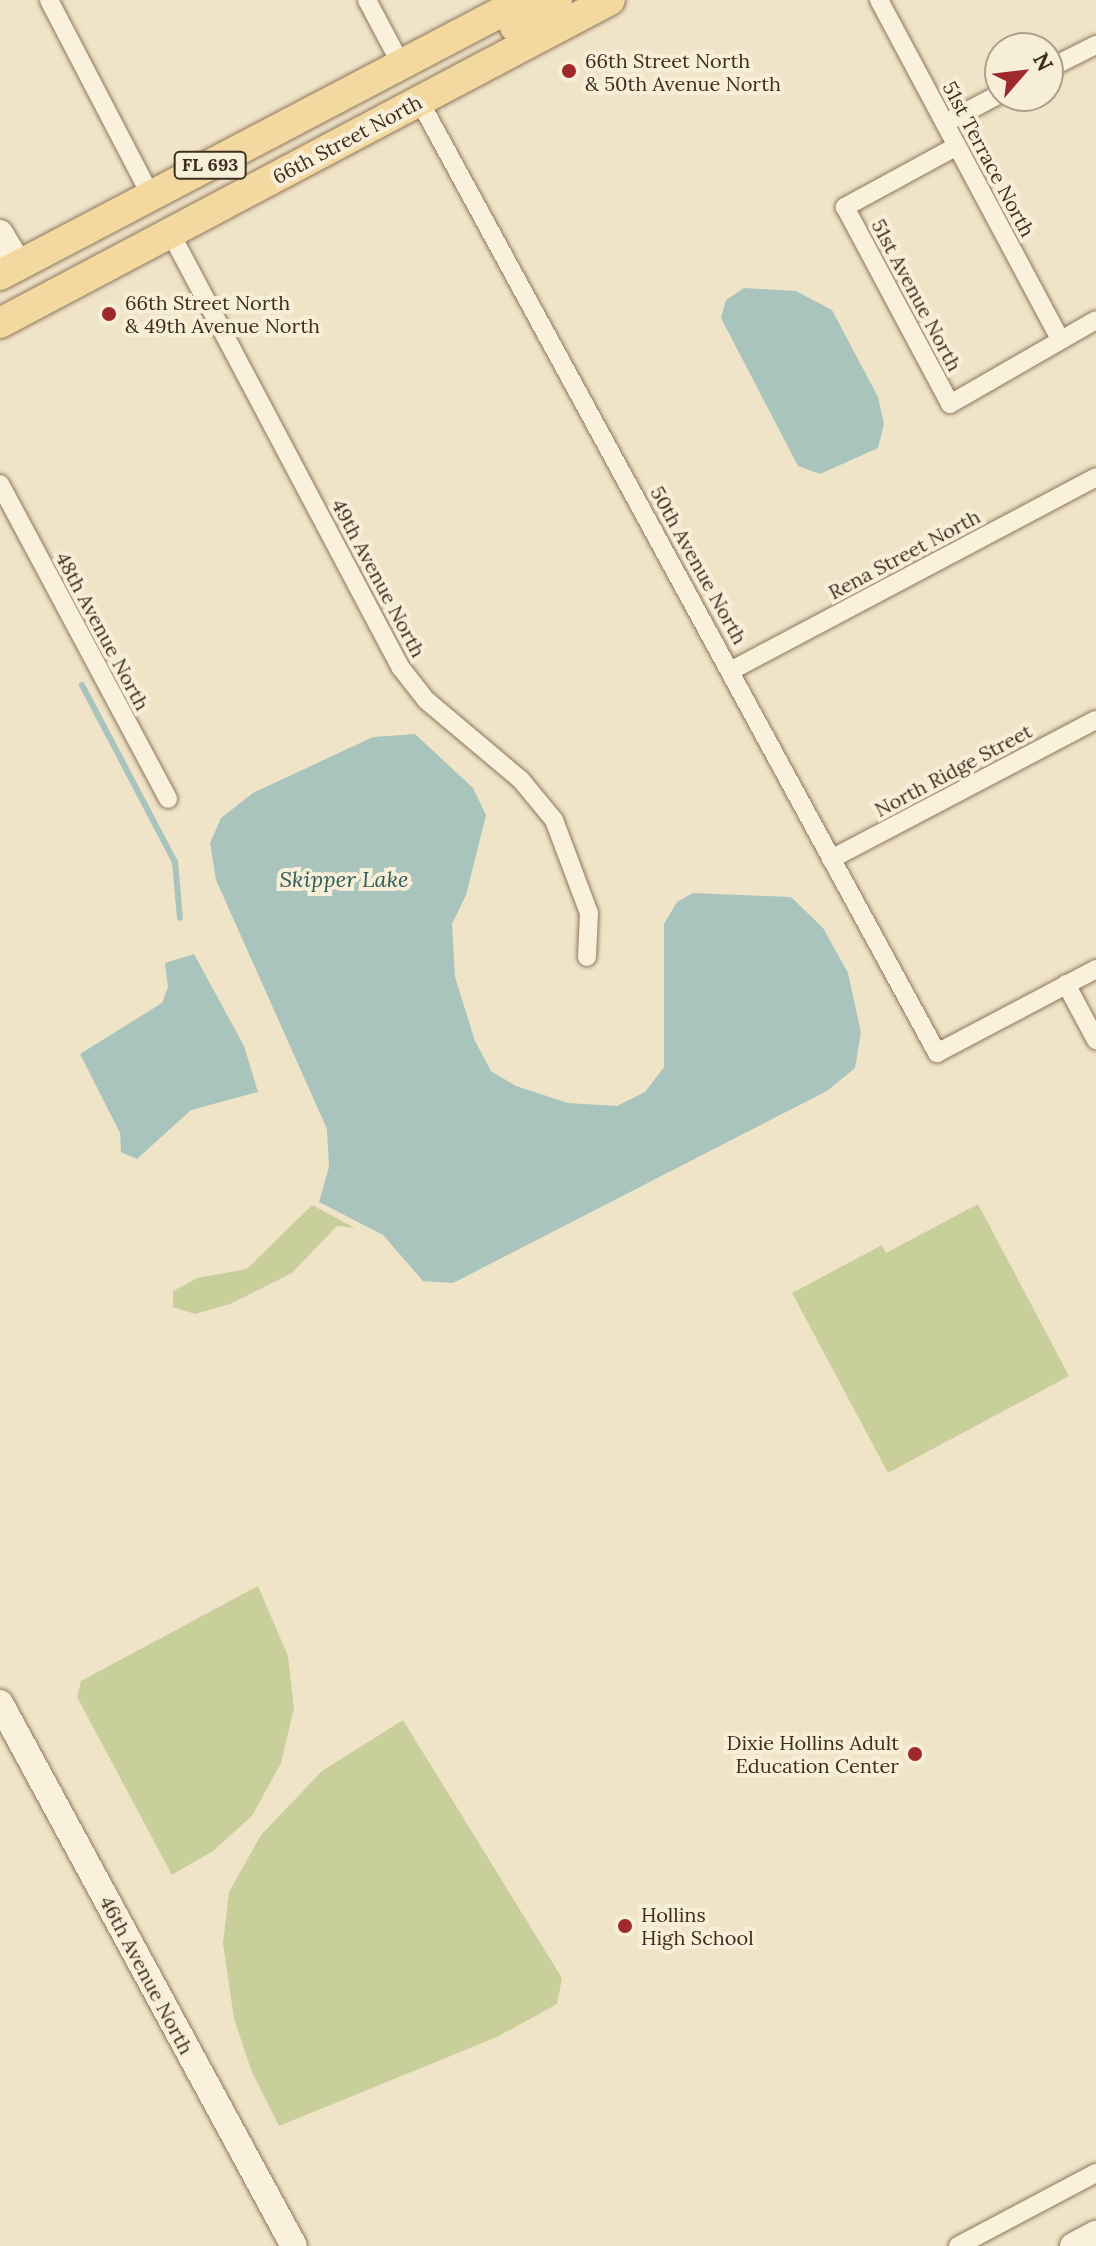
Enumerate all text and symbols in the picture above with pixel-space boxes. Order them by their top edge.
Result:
north arrow [984,32,1064,112]
place label: 66th Street North & 50th Avenue North [585,48,781,95]
text: N [1027,48,1060,76]
marker: 66th Street North & 50th Avenue North [560,62,578,80]
street label: 51st Terrace North [938,77,1040,241]
street label: 66th Street North [268,90,426,188]
road number: FL 693 [172,151,248,179]
street label: 51st Avenue North [867,215,967,375]
place label: 66th Street North & 49th Avenue North [125,290,320,337]
marker: 66th Street North & 49th Avenue North [100,305,118,323]
street label: 50th Avenue North [646,482,752,648]
street label: 49th Avenue North [327,495,431,661]
street label: Rena Street North [824,504,984,604]
street label: 48th Avenue North [51,548,155,714]
street label: North Ridge Street [870,718,1036,822]
water label: Skipper Lake [279,867,409,893]
place label: Dixie Hollins Adult Education Center [727,1730,899,1777]
marker: Dixie Hollins Adult Education Center [906,1745,924,1763]
street label: 46th Avenue North [95,1892,199,2058]
place label: Hollins High School [641,1902,754,1949]
marker: Hollins High School [616,1917,634,1935]

